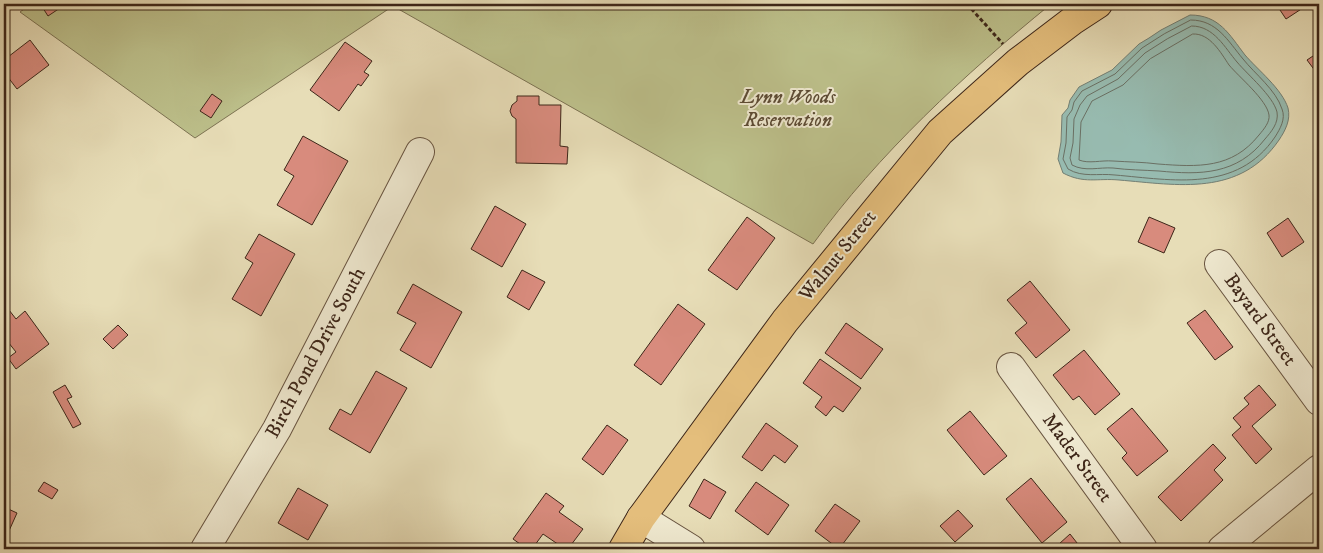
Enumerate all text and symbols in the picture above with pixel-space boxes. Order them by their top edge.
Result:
park label: Lynn Woods Reservation [740,85,836,133]
street label: Walnut Street [793,206,882,307]
street label: Birch Pond Drive South [260,263,372,443]
street label: Bayard Street [1218,269,1302,371]
street label: Mader Street [1036,409,1118,507]

